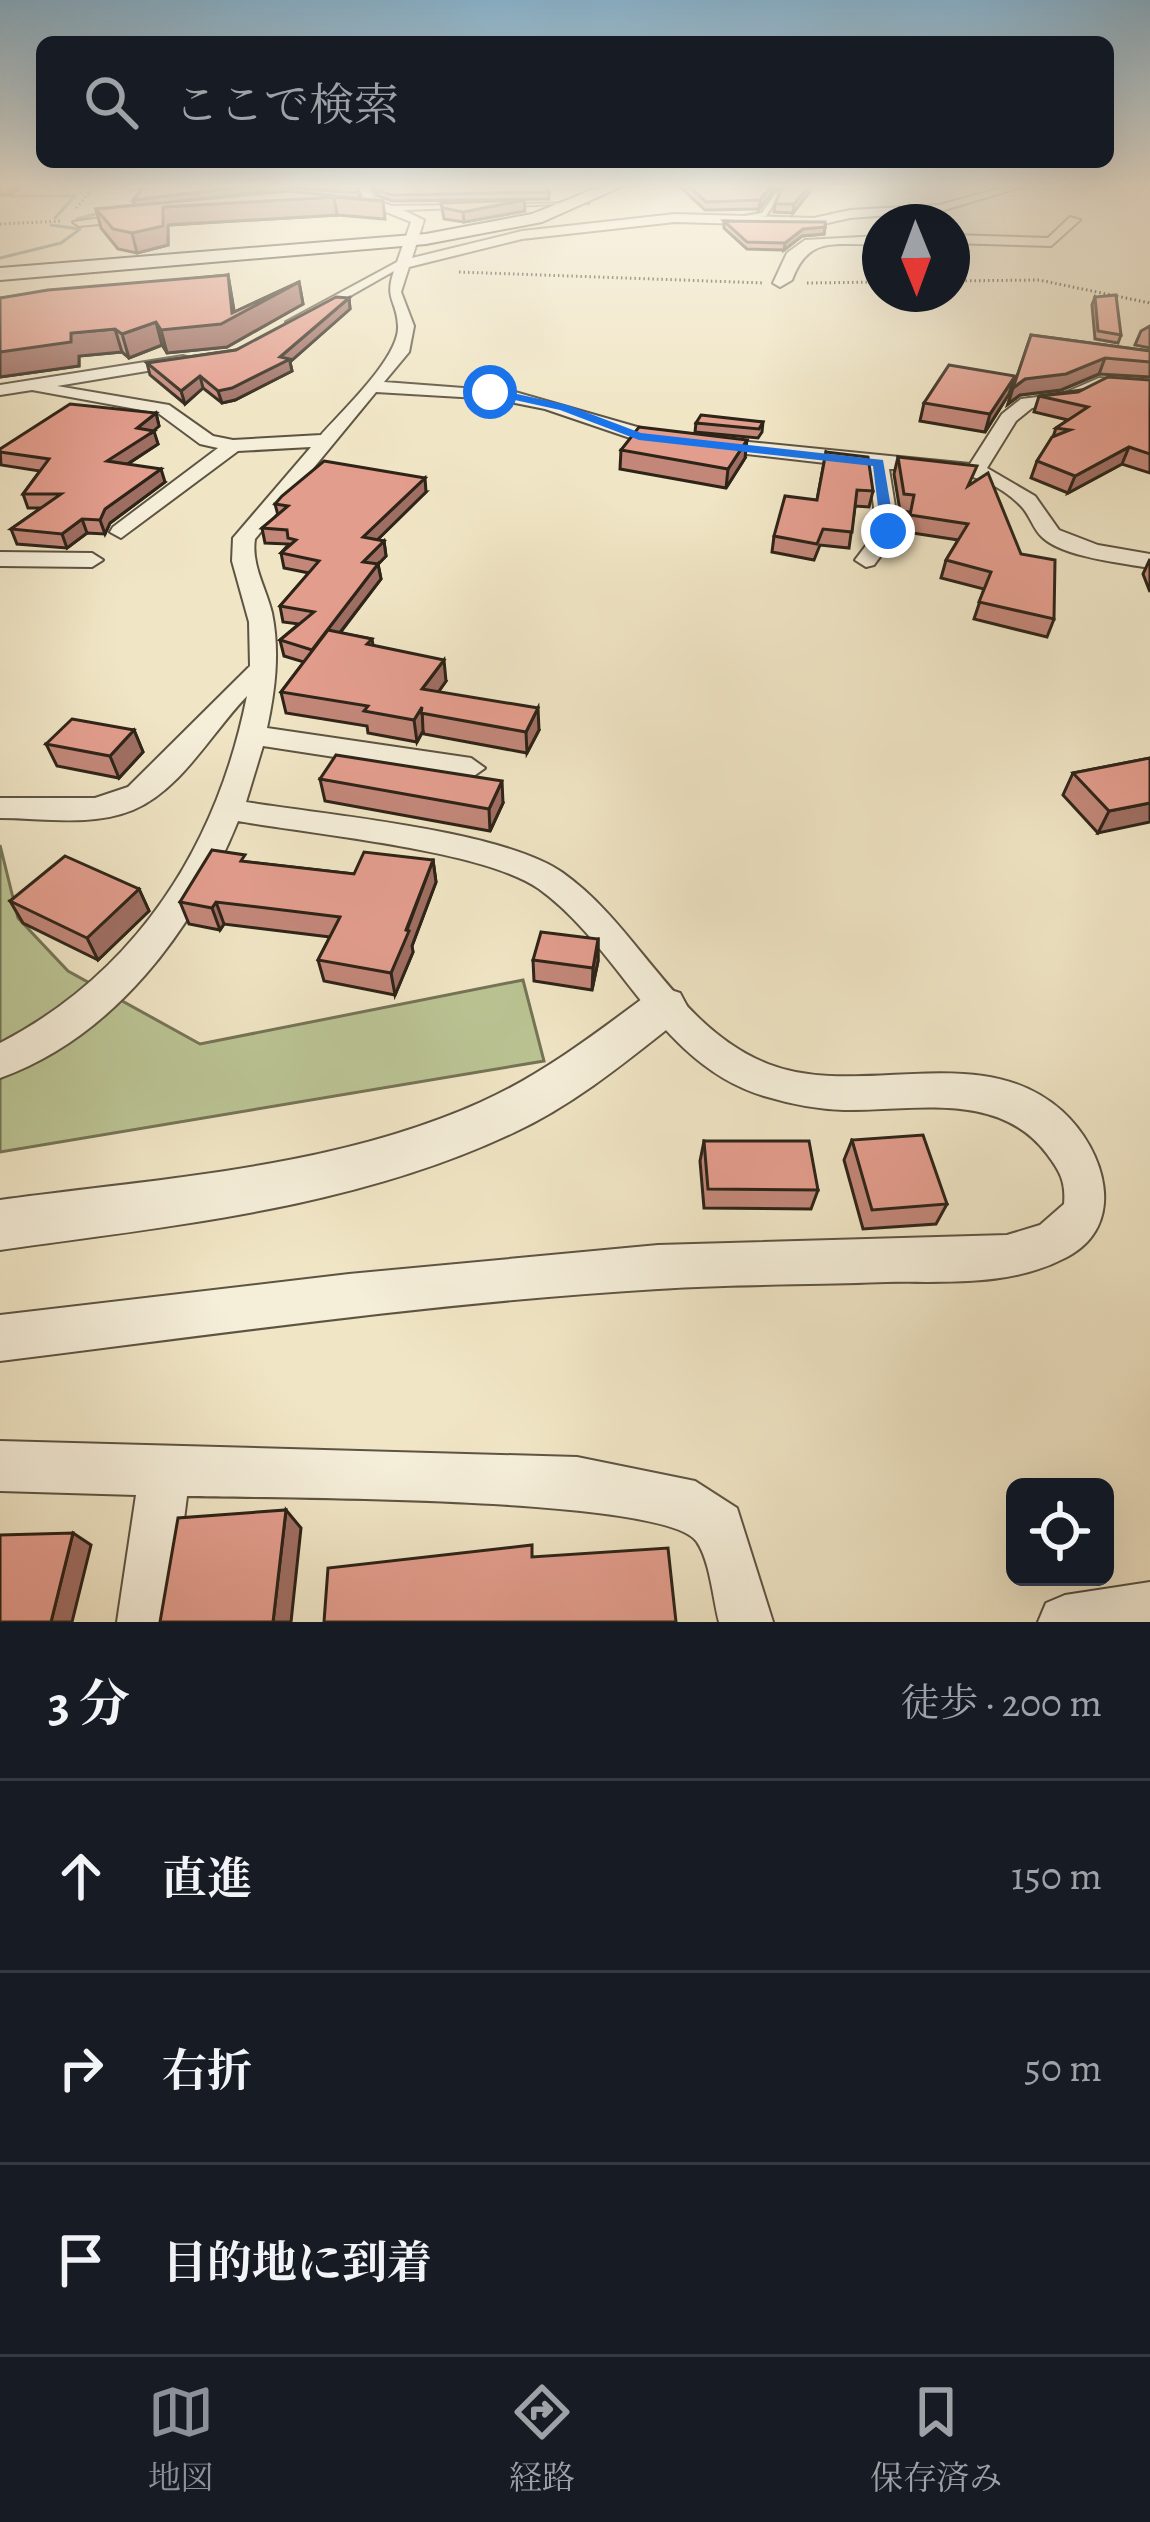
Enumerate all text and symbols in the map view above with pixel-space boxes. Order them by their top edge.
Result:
search box [36,36,1114,168]
icon: search [78,69,144,135]
text: ここで検索 [174,74,399,136]
north arrow [862,204,970,312]
route start [463,365,517,419]
route end [861,504,915,558]
map controls [1006,1478,1114,1586]
button: locate [1006,1478,1114,1586]
text: 3 分 [48,1669,130,1739]
text: 徒歩 · 200 m [901,1676,1102,1729]
icon: ahead [48,1843,114,1909]
text: 直進 [162,1848,252,1910]
text: 150 m [1011,1849,1102,1902]
icon: right [48,2035,114,2101]
text: 右折 [162,2040,252,2102]
text: 50 m [1024,2041,1102,2094]
icon: arrive [48,2227,114,2293]
text: 目的地に到着 [162,2232,432,2294]
tab: 地図 [148,2379,214,2500]
tab: 経路 [509,2379,575,2500]
tab: 保存済み [870,2379,1002,2500]

